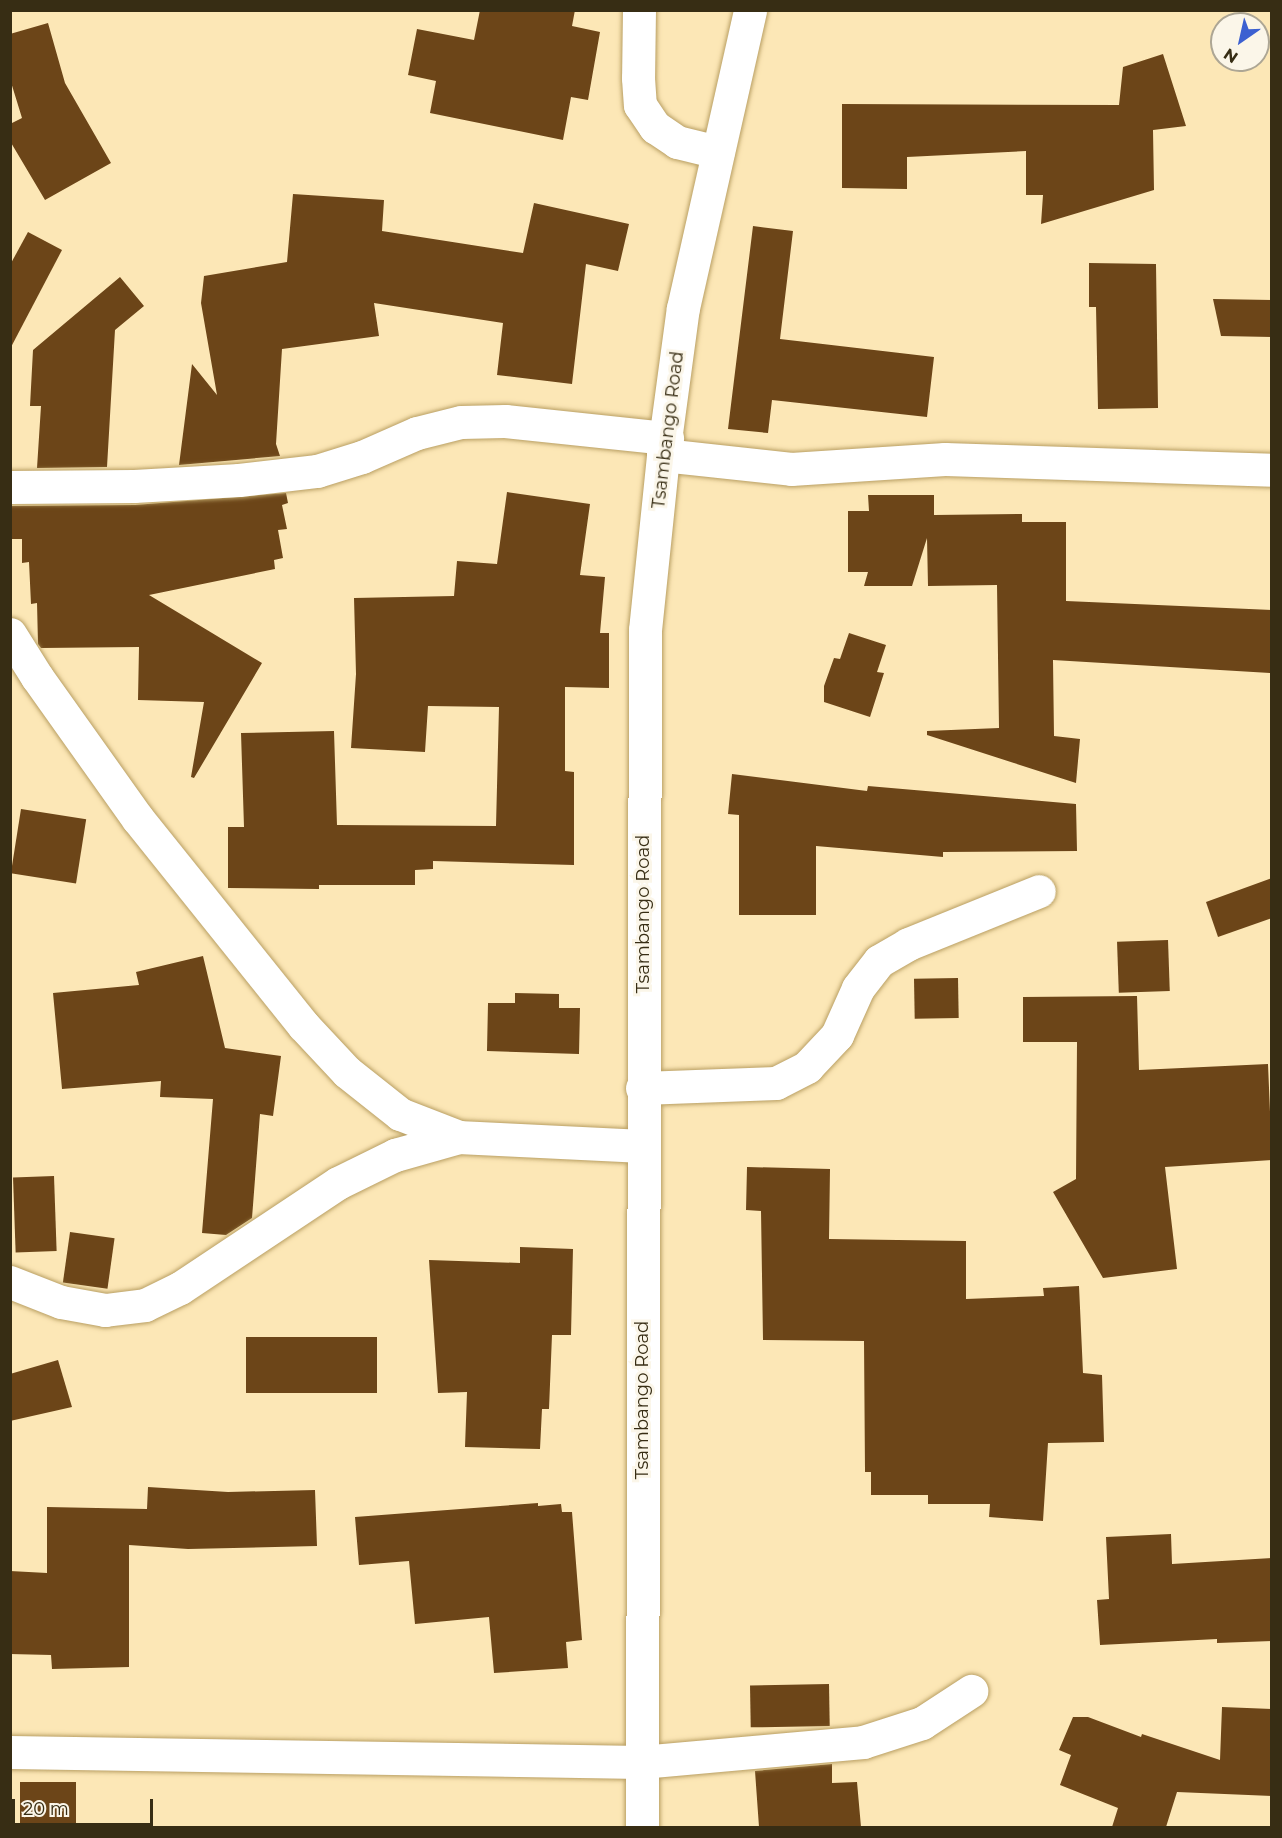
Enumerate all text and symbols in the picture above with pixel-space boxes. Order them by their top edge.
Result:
north arrow [1210,12,1270,72]
text: N [1220,44,1241,67]
street label: Tsambango Road [648,350,688,510]
street label: Tsambango Road [632,835,654,993]
street label: Tsambango Road [631,1321,653,1479]
scale bar [15,1787,156,1825]
text: 20 m [23,1798,69,1820]

